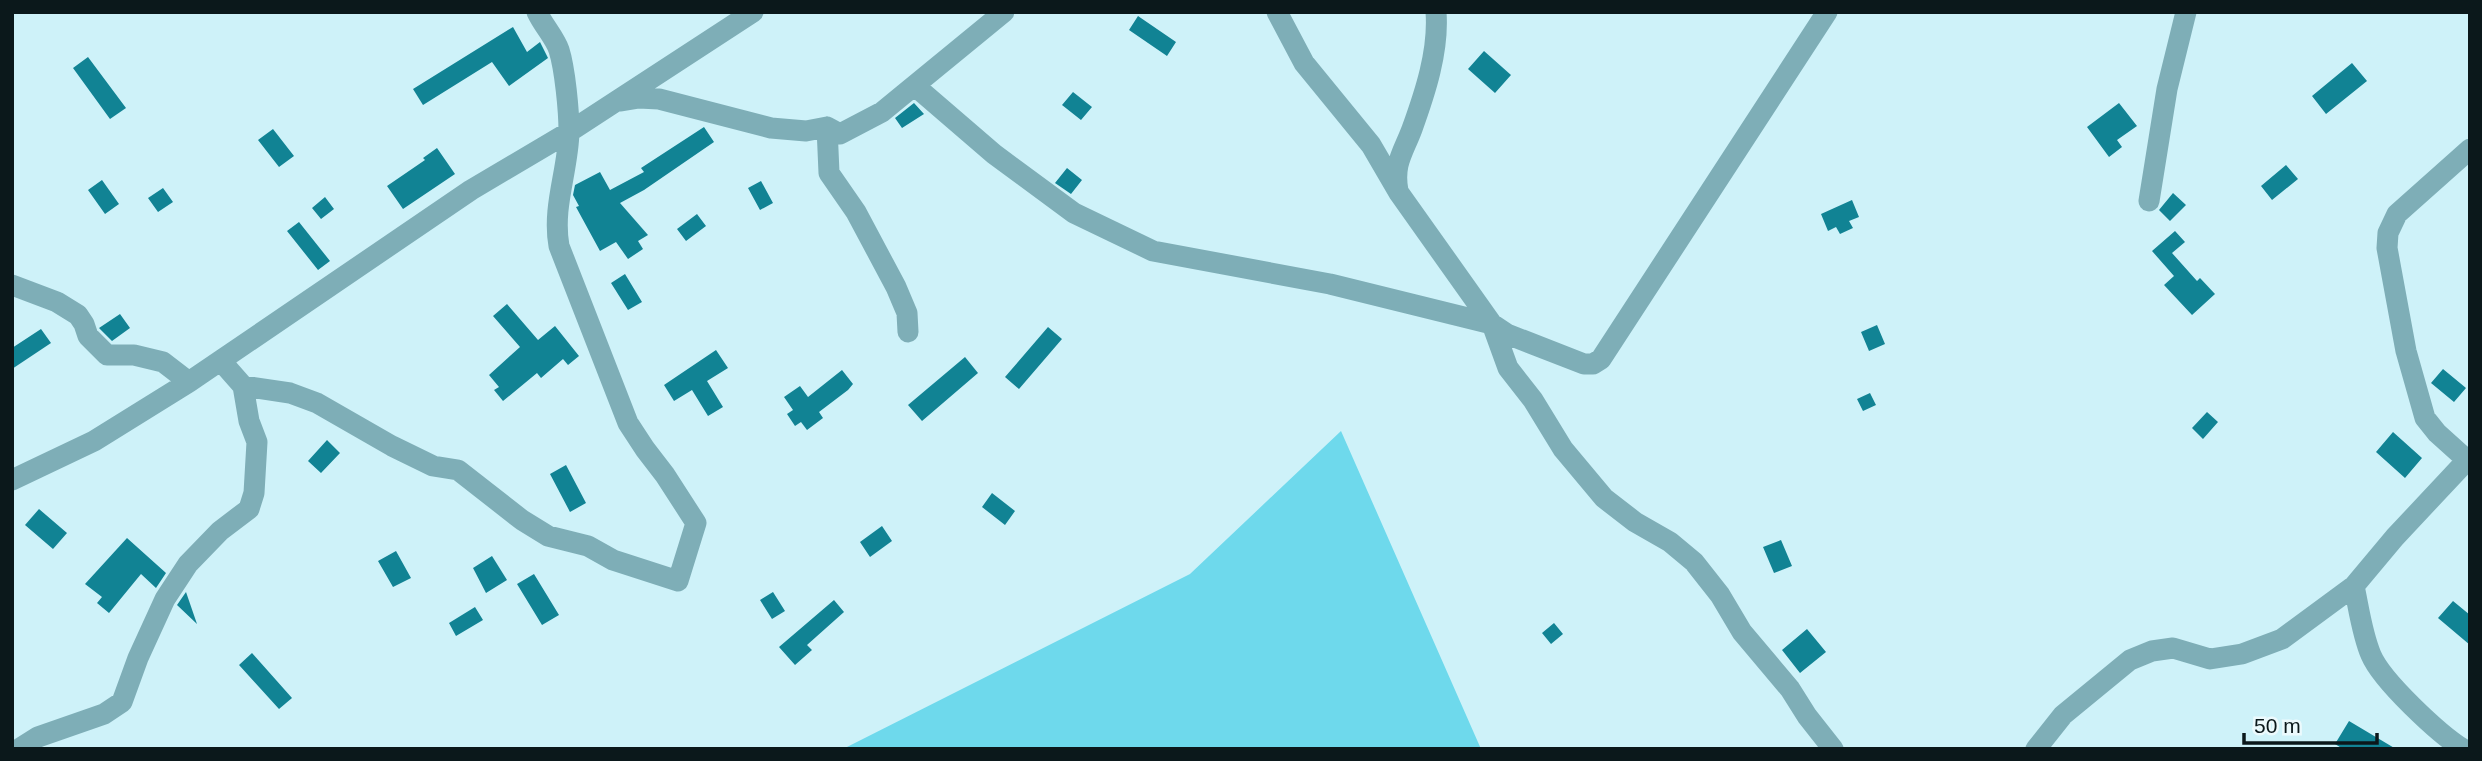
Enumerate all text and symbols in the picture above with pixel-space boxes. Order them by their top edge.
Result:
scale bar [2244,702,2377,746]
text: 50 m [2254,714,2301,737]

